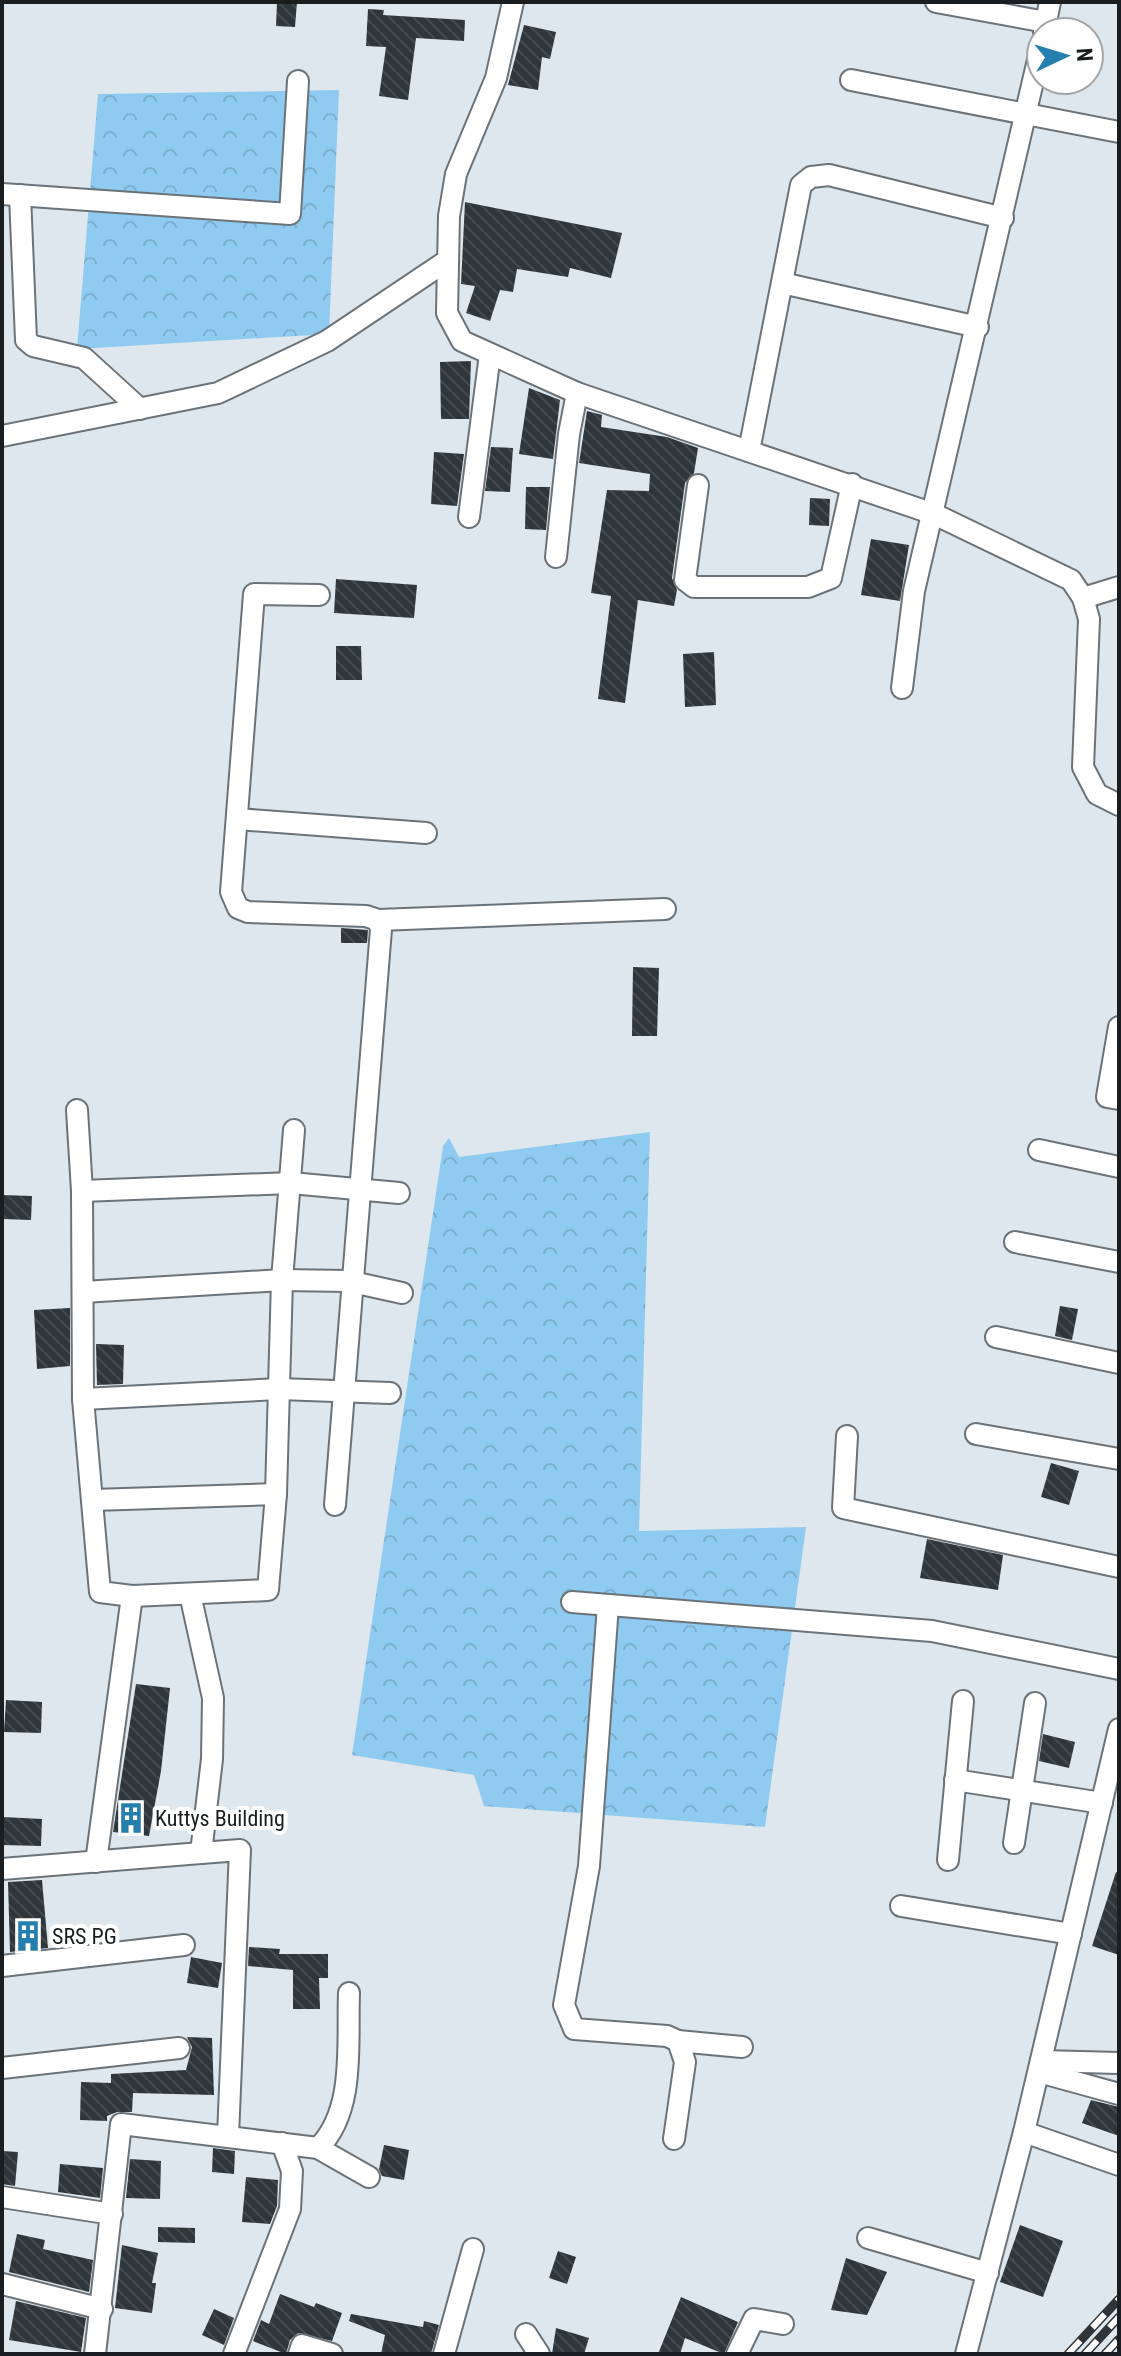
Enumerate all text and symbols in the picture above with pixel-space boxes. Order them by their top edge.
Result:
north arrow [1025,16,1105,96]
text: N [1072,47,1097,62]
building icon: Kuttys Building [114,1801,148,1835]
place label: Kuttys Building [155,1806,285,1831]
building icon: SRS PG [11,1919,45,1953]
place label: SRS PG [52,1924,117,1949]

